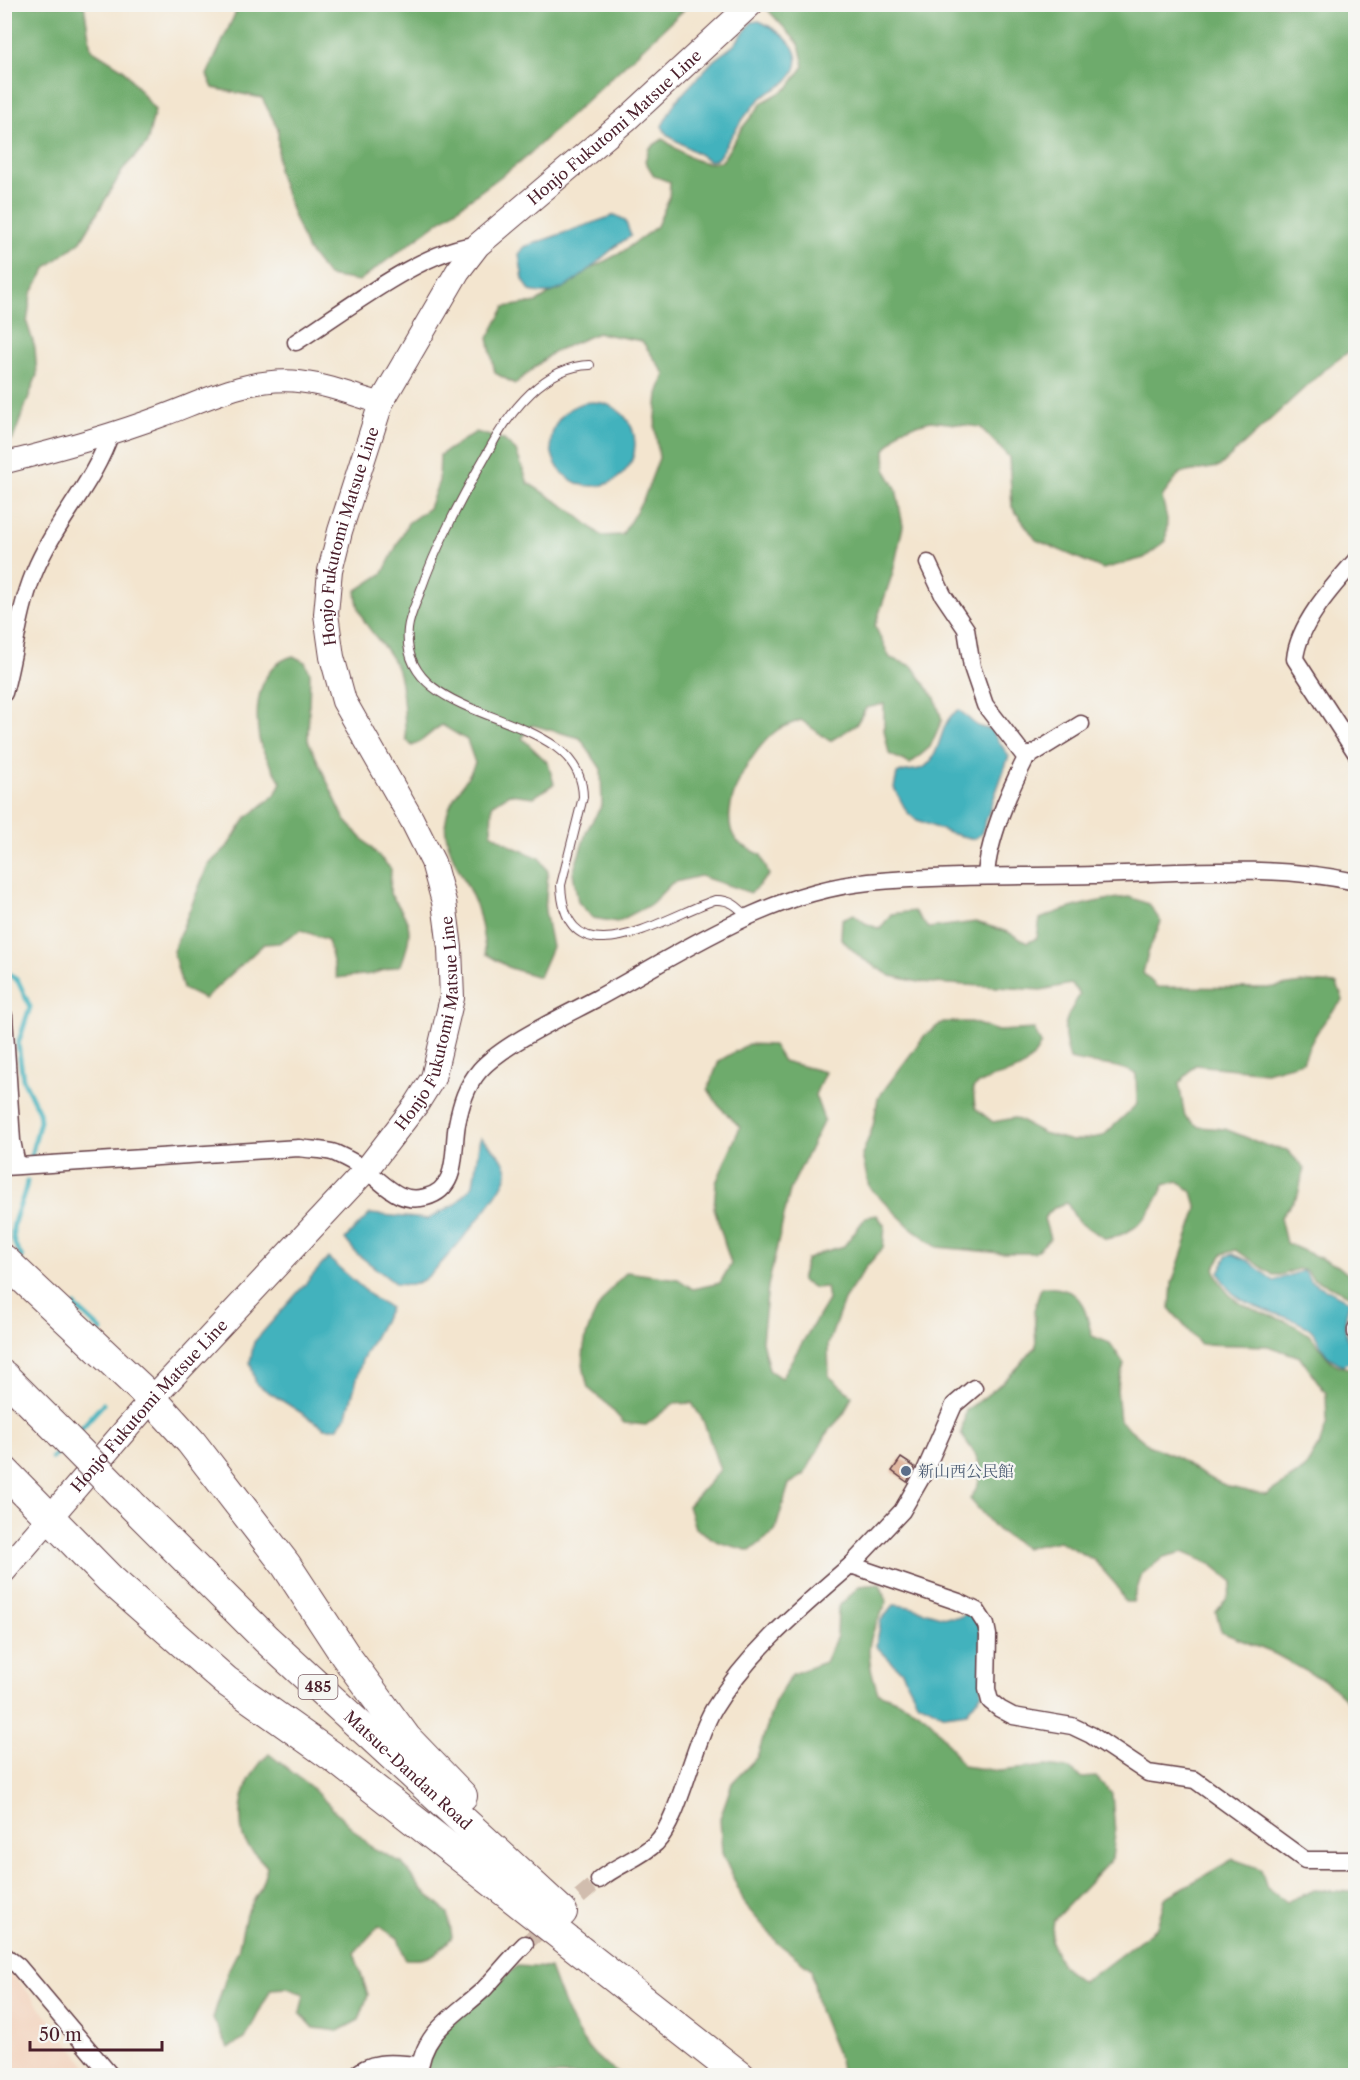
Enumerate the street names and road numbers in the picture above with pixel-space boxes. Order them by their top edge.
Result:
street label: Honjo Fukutomi Matsue Line [523,45,705,209]
street label: Honjo Fukutomi Matsue Line [316,424,383,647]
street label: Honjo Fukutomi Matsue Line [390,915,463,1134]
street label: Honjo Fukutomi Matsue Line [66,1315,232,1496]
road number: 485 [298,1675,338,1699]
street label: Matsue-Dandan Road [340,1706,476,1834]

